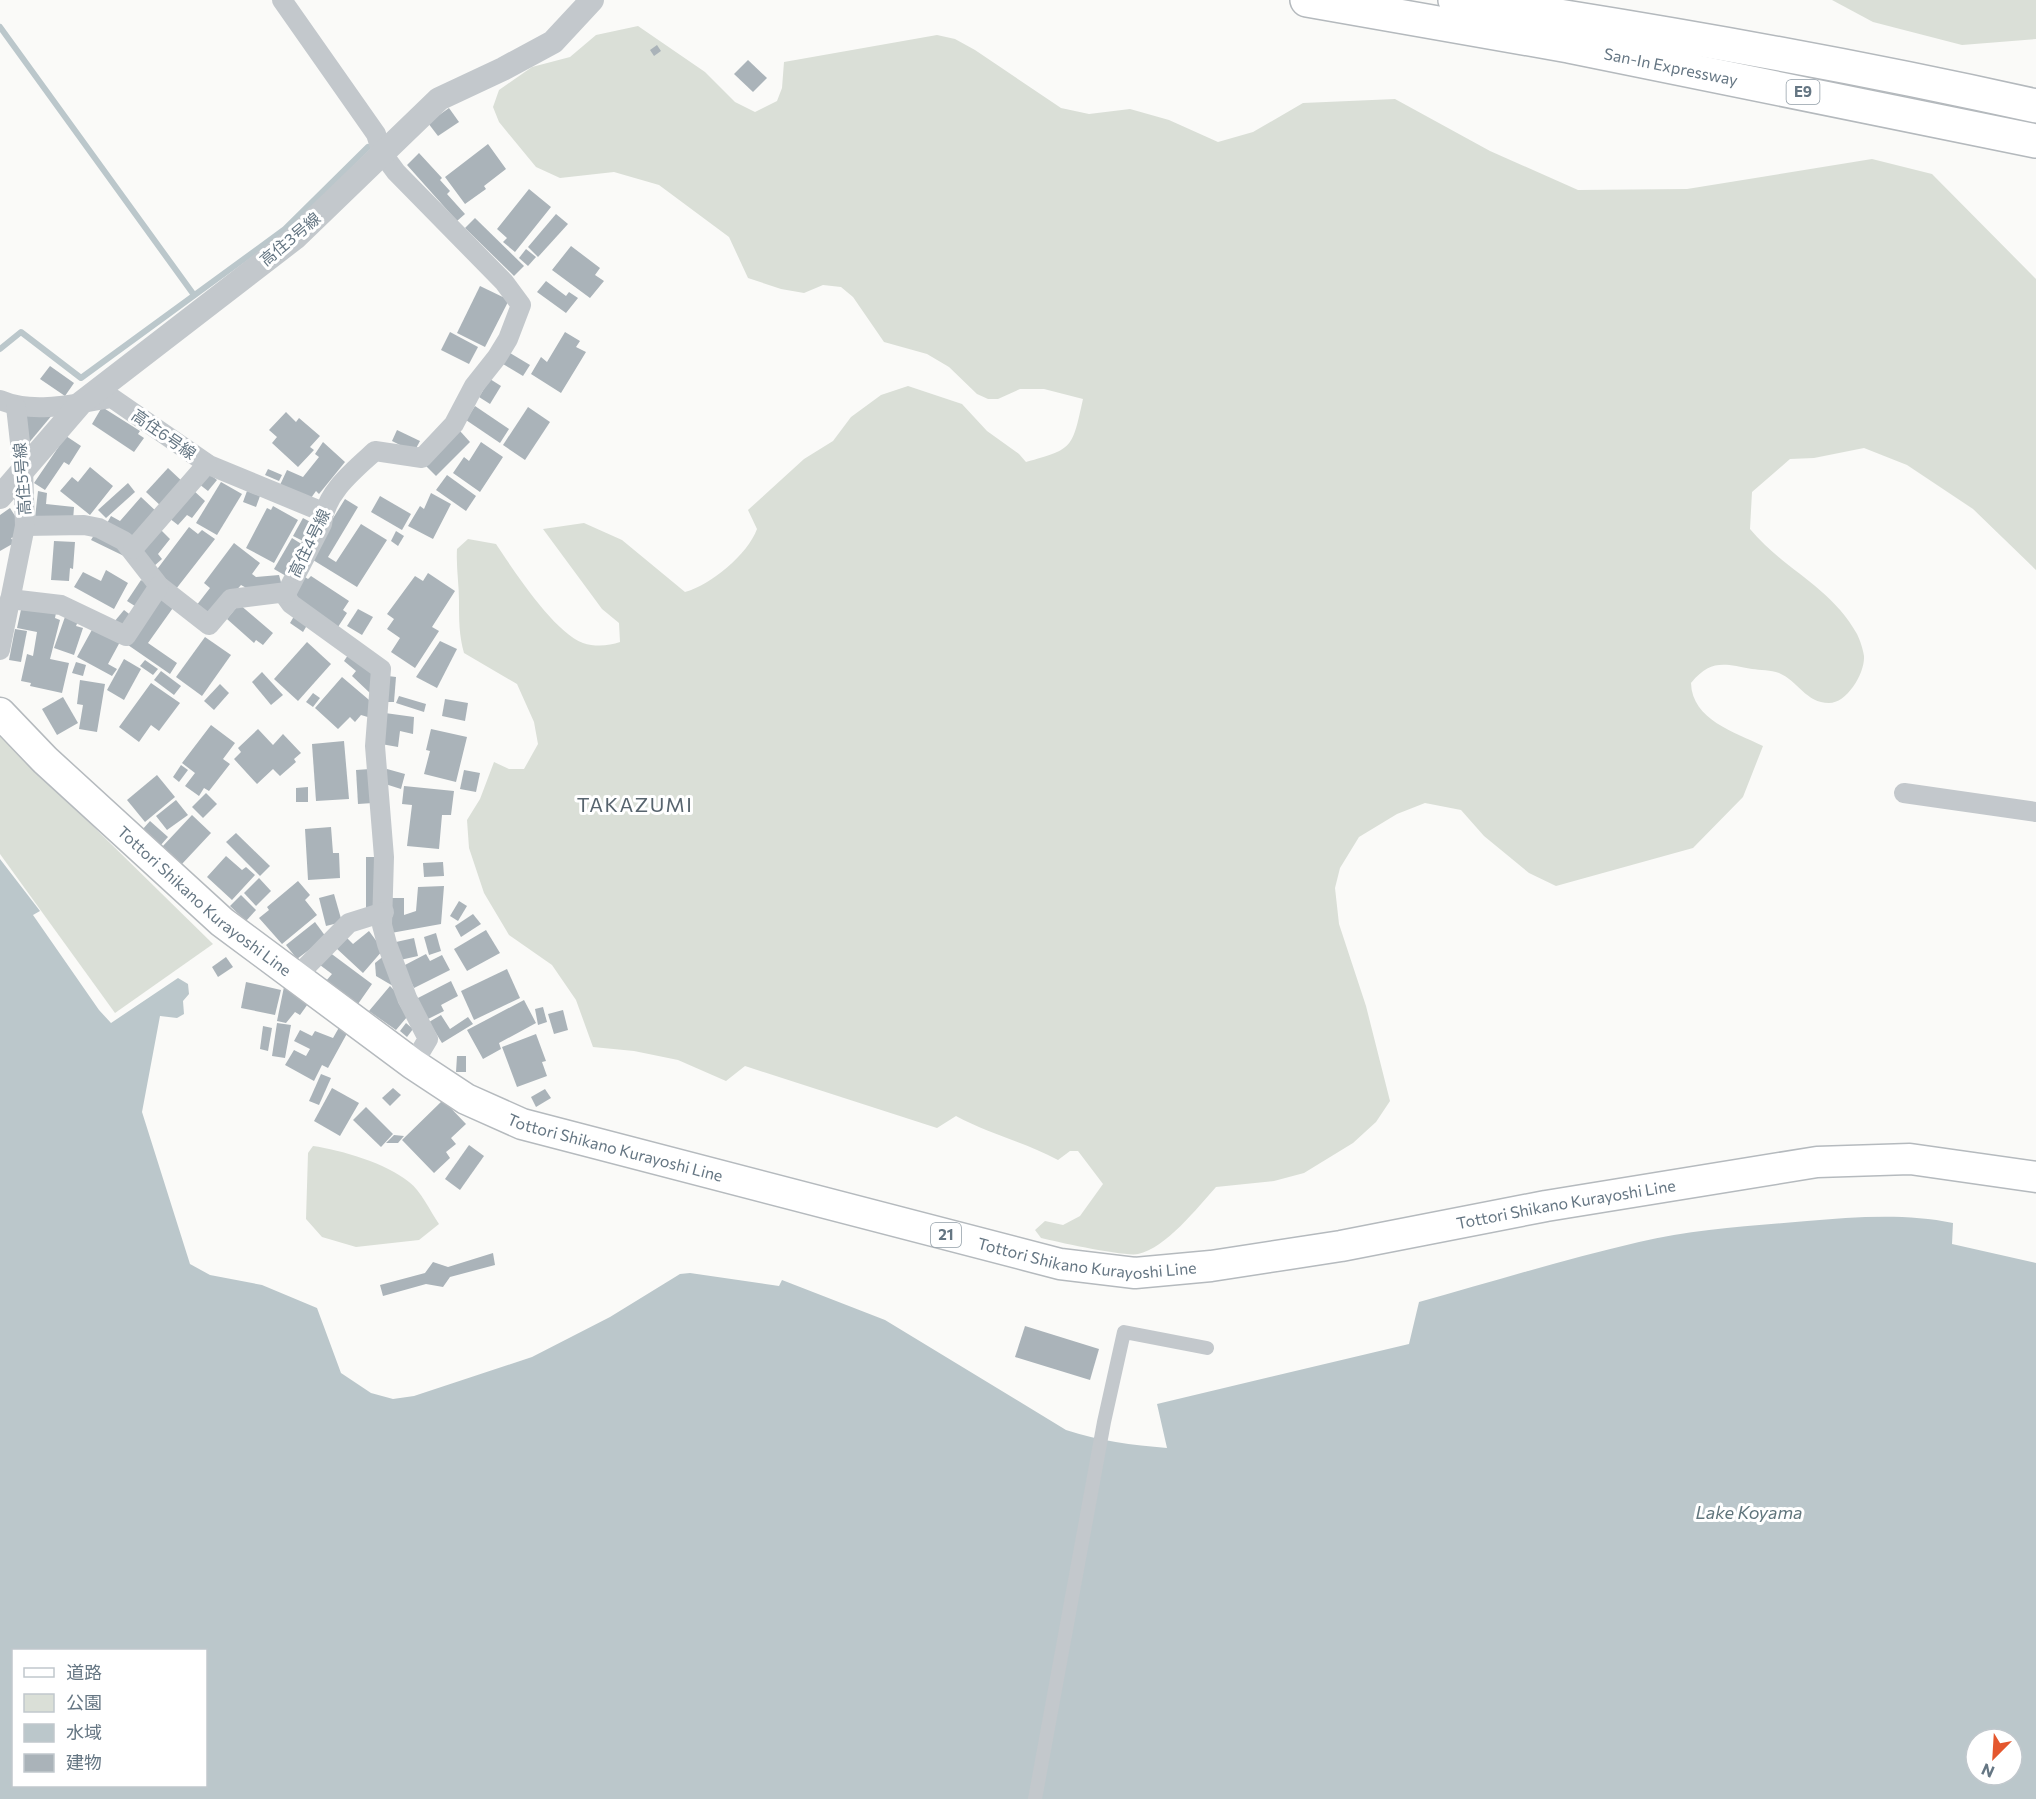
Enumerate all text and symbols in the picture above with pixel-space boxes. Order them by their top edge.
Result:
street label: San-In Expressway [1602,43,1740,89]
road number: E9 [1786,80,1820,104]
street label: 高住3号線 [256,208,324,269]
street label: 高住6号線 [129,405,200,463]
street label: 高住5号線 [9,442,34,516]
street label: 高住4号線 [284,506,333,580]
district label: TAKAZUMI [577,792,693,816]
street label: Tottori Shikano Kurayoshi Line [114,821,295,979]
street label: Tottori Shikano Kurayoshi Line [505,1109,725,1185]
street label: Tottori Shikano Kurayoshi Line [1455,1175,1677,1232]
road number: 21 [931,1223,961,1247]
street label: Tottori Shikano Kurayoshi Line [976,1233,1197,1282]
water label: Lake Koyama [1695,1501,1803,1523]
legend [12,1649,207,1787]
text: 道路 [66,1661,102,1683]
text: 公園 [66,1691,102,1713]
text: 水域 [66,1721,102,1743]
north arrow [1964,1727,2024,1787]
text: 建物 [66,1751,102,1773]
text: N [1978,1760,1997,1782]

